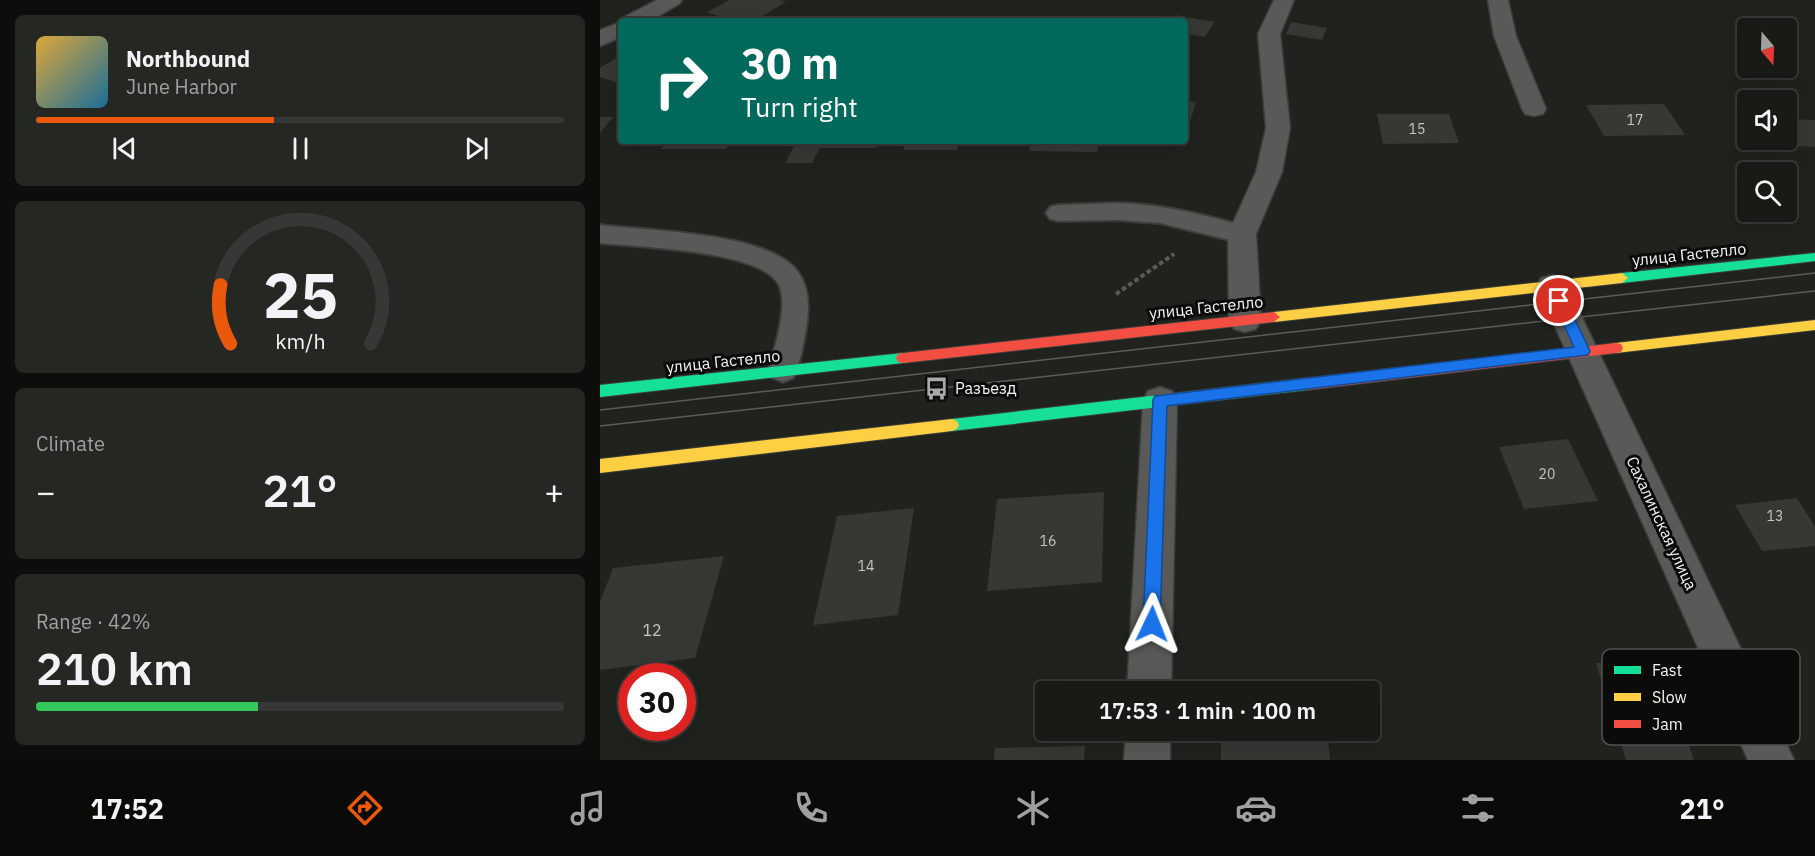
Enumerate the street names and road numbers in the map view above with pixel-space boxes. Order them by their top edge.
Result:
street label: улица Гастелло [1631,238,1747,270]
street label: улица Гастелло [1148,291,1264,323]
street label: улица Гастелло [665,345,781,377]
street label: Сахалинская улица [1622,453,1702,593]

